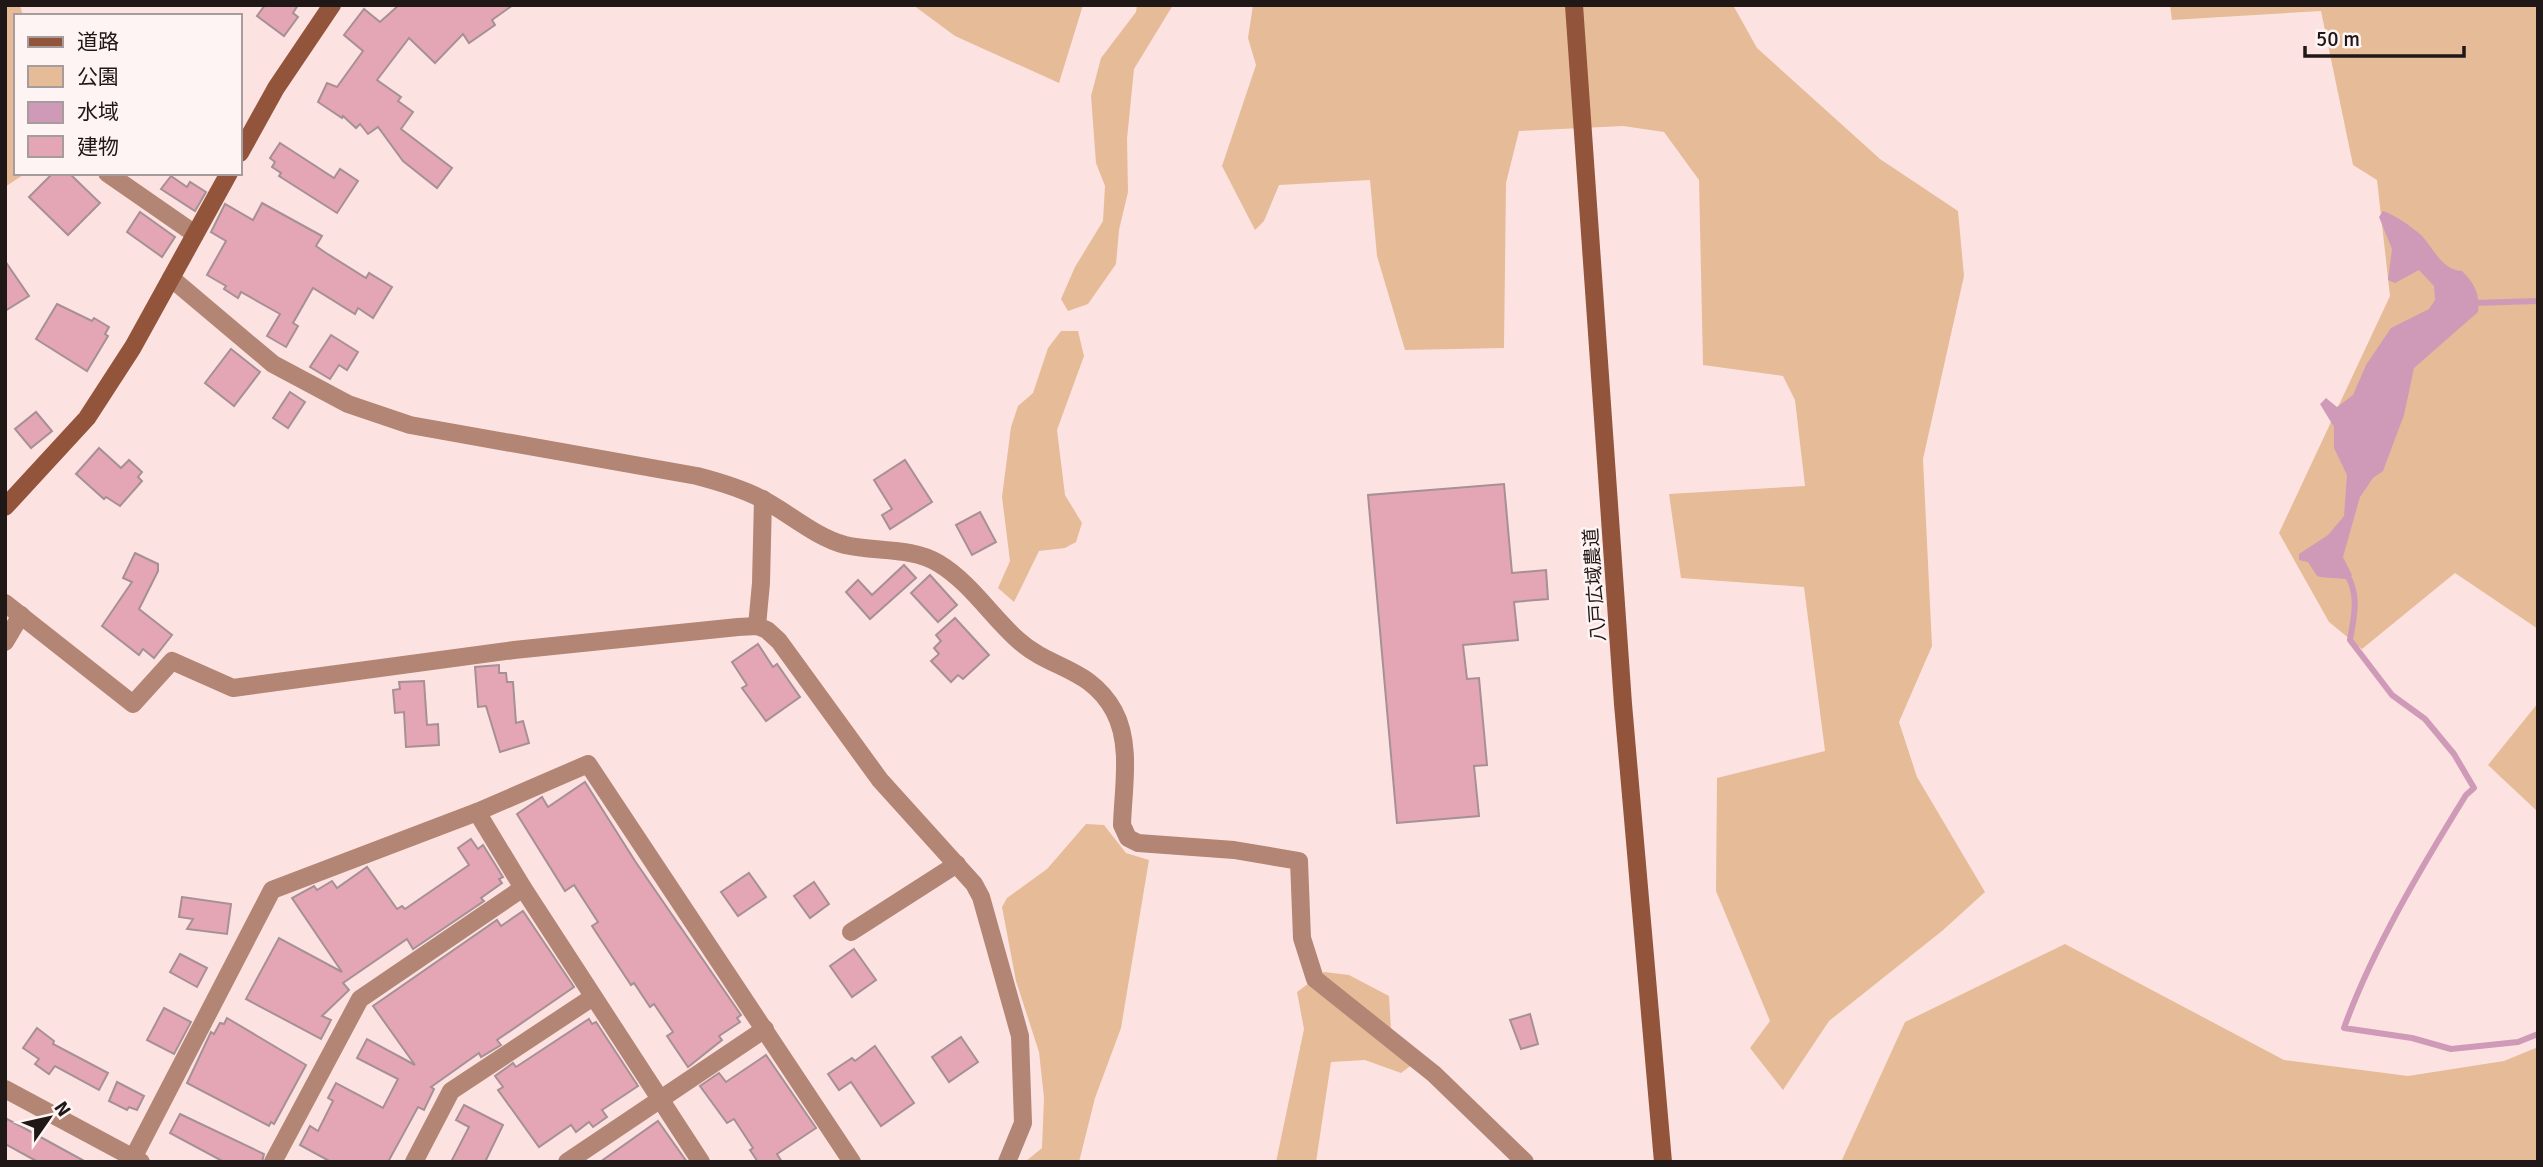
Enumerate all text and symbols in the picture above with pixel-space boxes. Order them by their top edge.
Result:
legend [14,14,242,175]
scale bar [2305,14,2464,58]
text: 50 m [2316,26,2360,52]
text: 道路 [77,29,119,55]
text: 公園 [77,64,119,90]
text: 水域 [77,99,119,125]
text: 建物 [77,134,119,160]
street label: 八戸広域農道 [1579,527,1611,643]
north arrow [14,1083,84,1153]
text: N [49,1097,76,1121]

